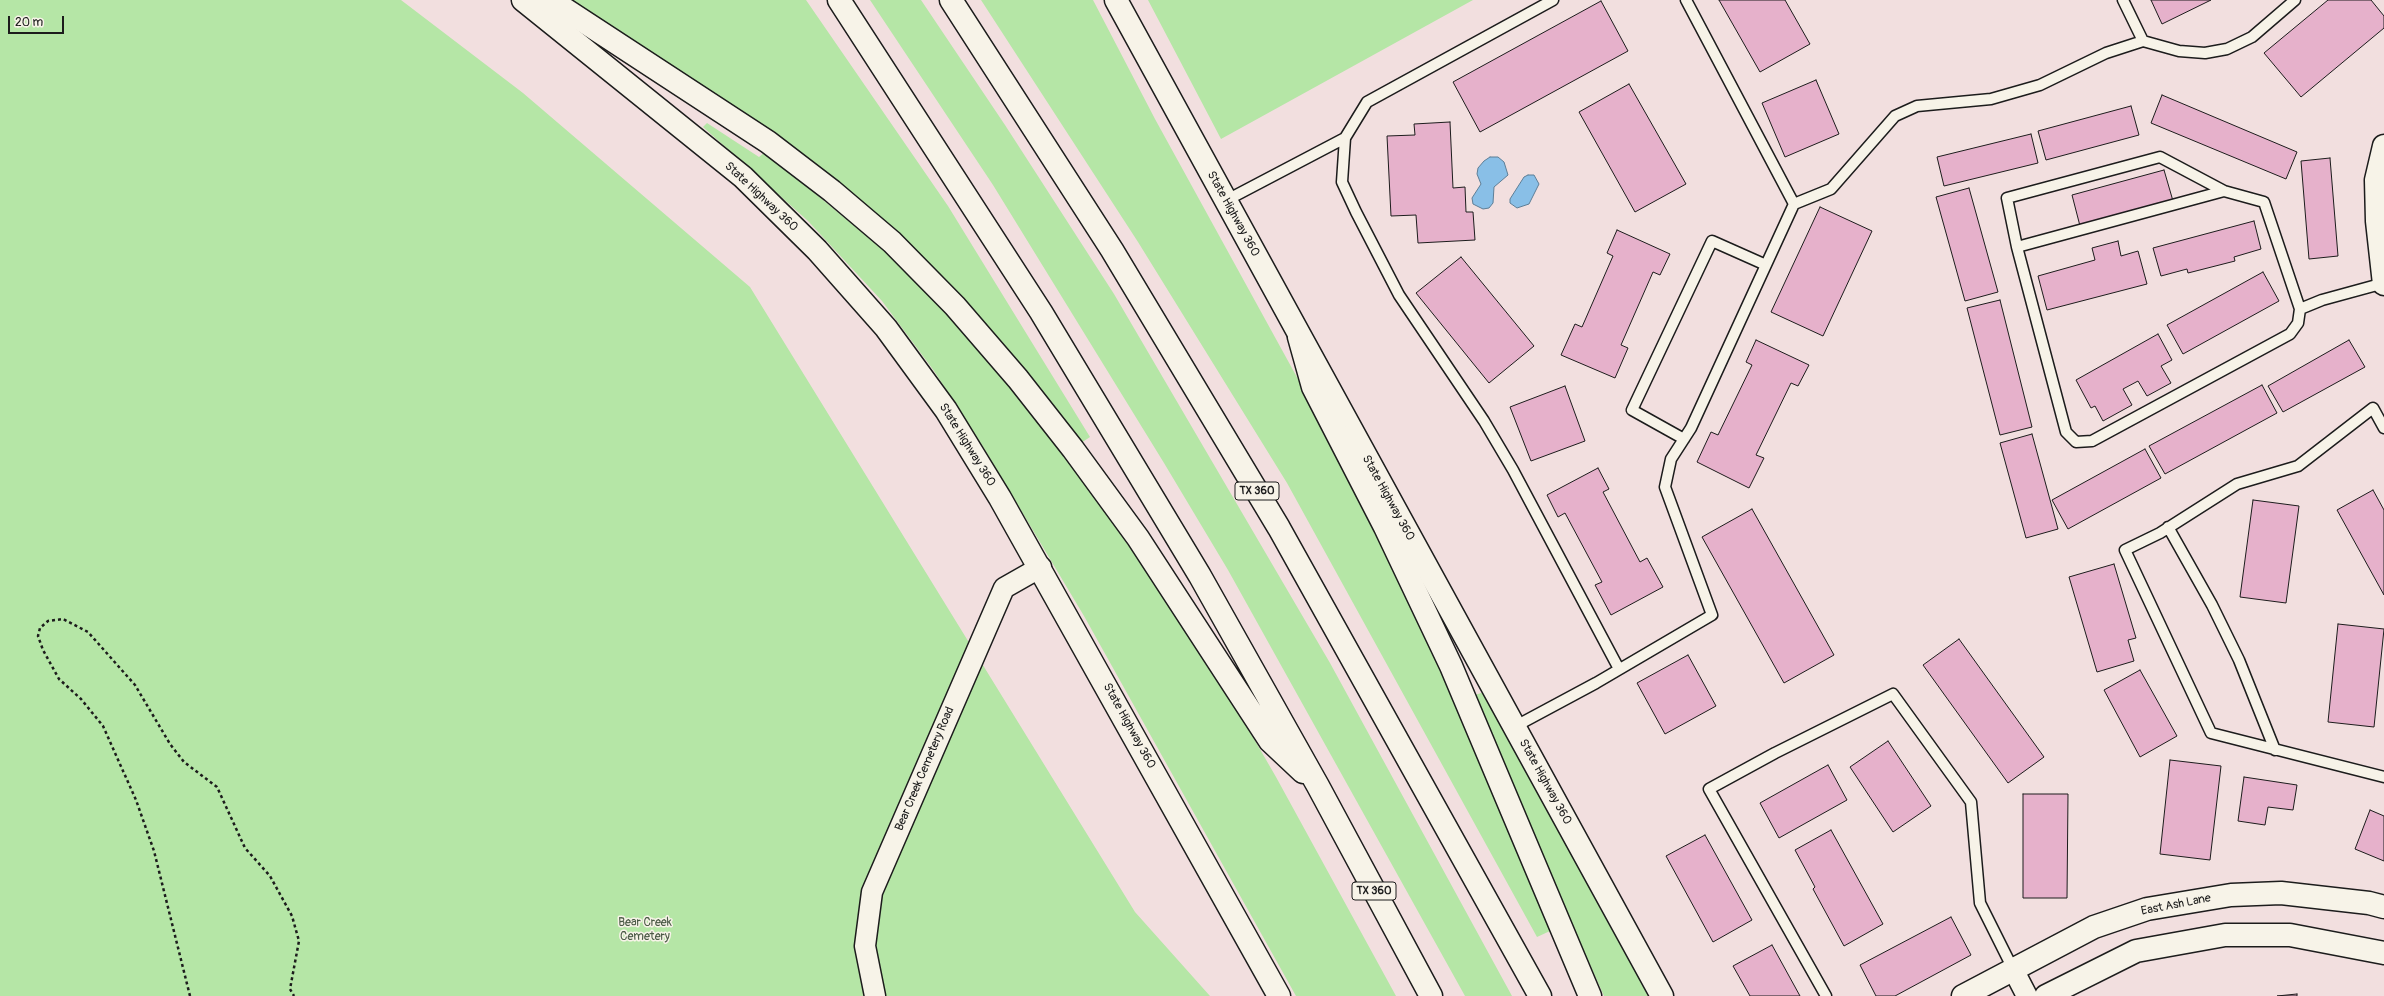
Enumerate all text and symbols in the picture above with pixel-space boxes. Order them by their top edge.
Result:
scale bar [10,8,66,34]
text: 20 m [15,15,43,30]
street label: State Highway 360 [721,159,801,235]
street label: State Highway 360 [1204,169,1262,259]
street label: State Highway 360 [936,401,998,489]
street label: State Highway 360 [1359,453,1417,543]
road number: TX 360 [1235,482,1279,500]
street label: State Highway 360 [1100,681,1158,771]
street label: Bear Creek Cemetery Road [892,705,958,833]
street label: State Highway 360 [1516,737,1574,827]
road number: TX 360 [1352,882,1396,900]
street label: East Ash Lane [2140,891,2212,919]
park label: Bear Creek Cemetery [618,916,672,944]

